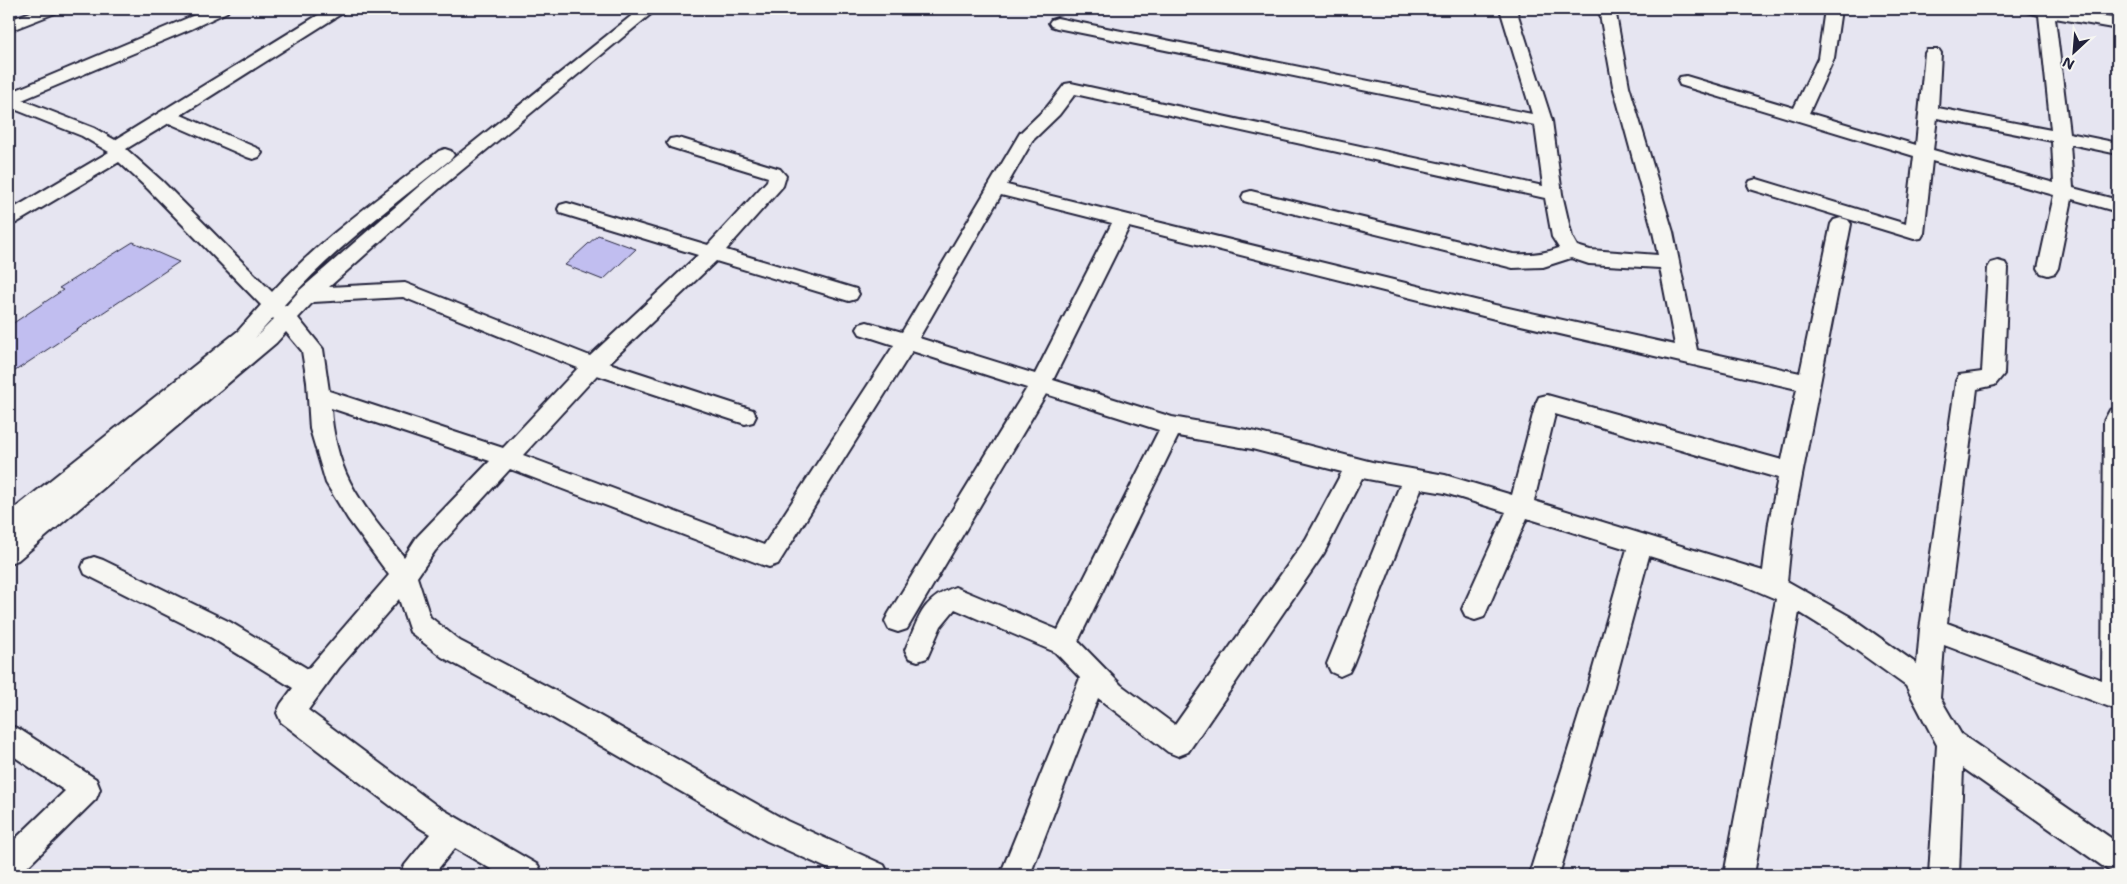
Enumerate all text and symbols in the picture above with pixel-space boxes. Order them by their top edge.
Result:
north arrow [2050,28,2100,78]
text: N [2059,53,2077,74]

